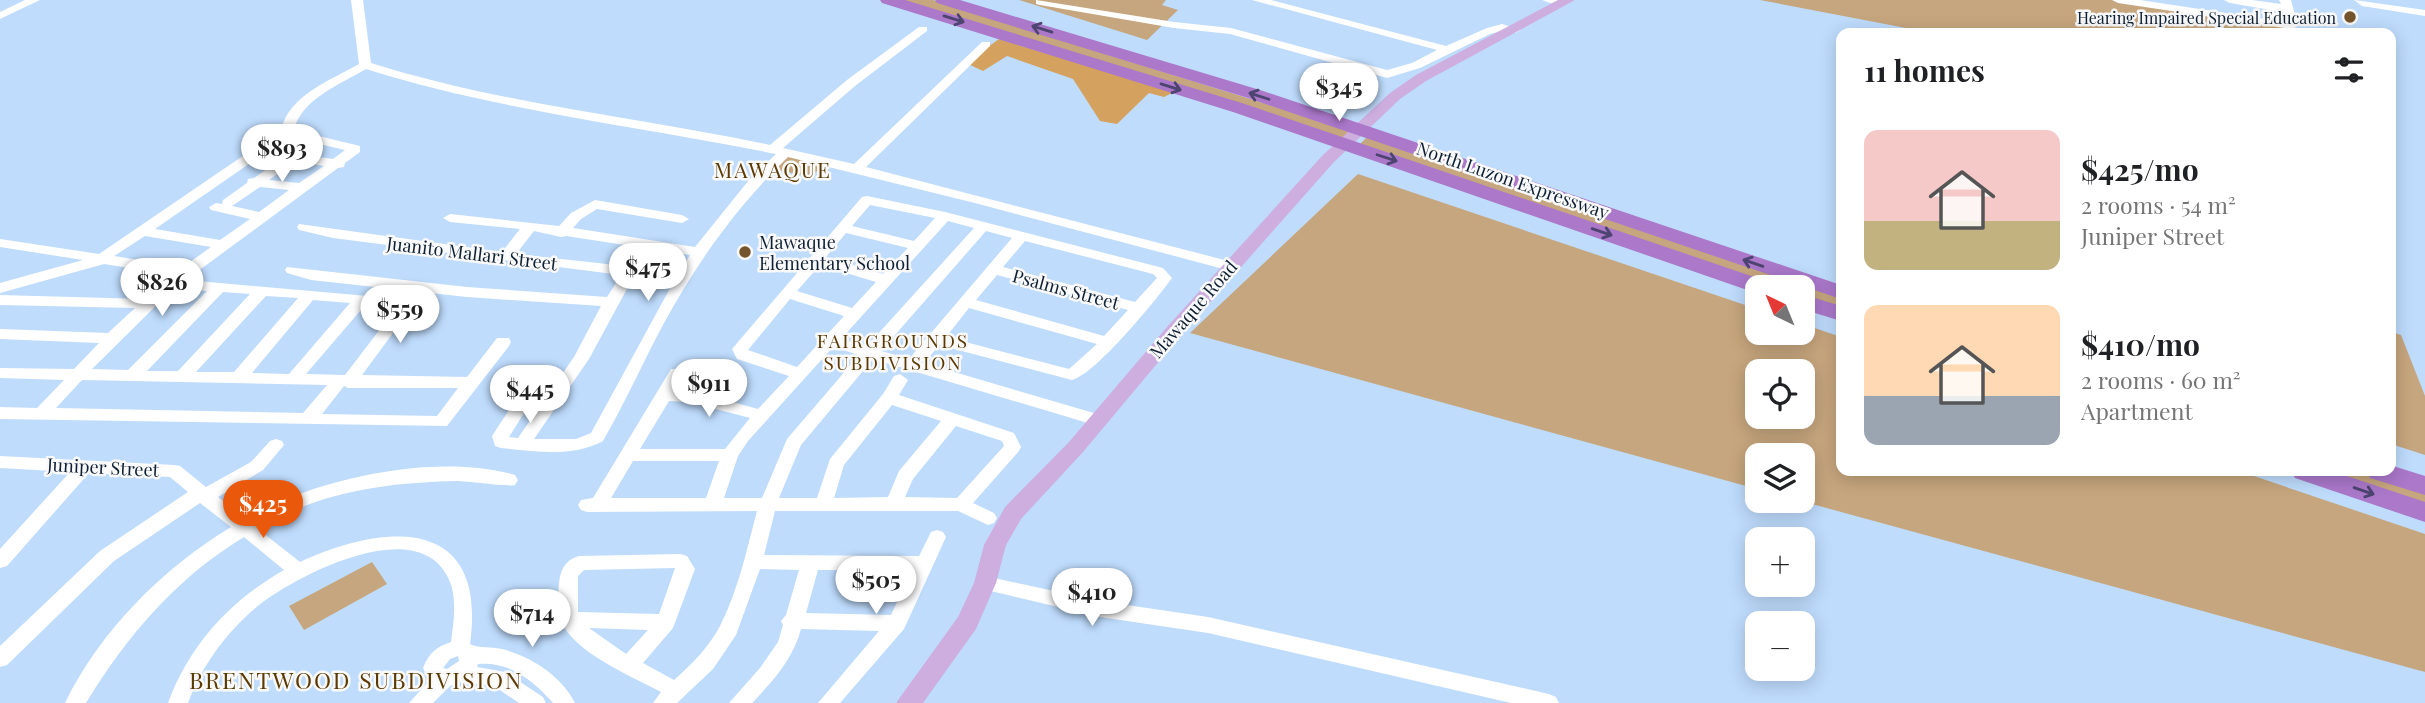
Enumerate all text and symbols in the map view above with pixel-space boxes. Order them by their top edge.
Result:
place label: Hearing Impaired Special Education [2077,7,2336,28]
marker: Hearing Impaired Special Education [2342,9,2358,25]
one-way arrow [942,14,964,27]
one-way arrow [1031,21,1053,34]
text: 11 homes [1864,50,1985,90]
icon: filters [2330,51,2368,89]
pin: $345 [1298,64,1380,123]
text: $345 [1315,70,1363,101]
one-way arrow [1160,81,1182,94]
one-way arrow [1248,89,1270,102]
pin: $893 [241,124,323,184]
text: $893 [257,131,307,162]
street label: North Luzon Expressway [1414,136,1612,224]
text: $425/mo [2081,149,2199,189]
one-way arrow [1376,152,1398,165]
district label: MAWAQUE [714,155,832,183]
icon: home [1920,158,2004,242]
text: 2 rooms · 54 m² [2081,189,2236,220]
text: Juniper Street [2081,220,2224,251]
one-way arrow [1591,227,1613,239]
place label: Mawaque Elementary School [759,230,910,275]
street label: Juanito Mallari Street [384,231,559,275]
pin: $475 [607,244,689,303]
marker: Mawaque Elementary School [737,244,753,260]
text: $475 [625,250,671,281]
street label: Mawaque Road [1144,255,1243,363]
one-way arrow [1743,256,1765,268]
pin: $826 [121,258,203,318]
street label: Psalms Street [1010,263,1123,315]
text: $826 [136,265,188,296]
north arrow [1745,275,1815,345]
map controls [1745,275,1815,681]
pin: $559 [359,286,441,345]
text: $559 [376,292,424,323]
text: $410/mo [2081,324,2200,364]
district label: FAIRGROUNDS SUBDIVISION [817,327,969,375]
icon: home [1920,333,2004,417]
button: locate [1745,359,1815,429]
pin: $911 [668,360,750,419]
text: 2 rooms · 60 m² [2081,364,2241,395]
pin: $445 [489,366,571,425]
text: $911 [687,366,731,397]
text: $445 [506,372,554,403]
text: Apartment [2081,395,2193,426]
button: layers [1745,443,1815,513]
street label: Juniper Street [45,452,160,482]
pin: $425 [222,480,304,540]
one-way arrow [2353,486,2375,498]
text: $425 [239,487,287,518]
button: + [1745,527,1815,597]
pin: $505 [835,556,917,616]
text: $505 [851,563,901,594]
pin: $410 [1051,568,1133,628]
text: $410 [1068,575,1117,606]
pin: $714 [491,590,573,649]
text: $714 [510,596,554,627]
button: − [1745,611,1815,681]
district label: BRENTWOOD SUBDIVISION [189,664,523,695]

